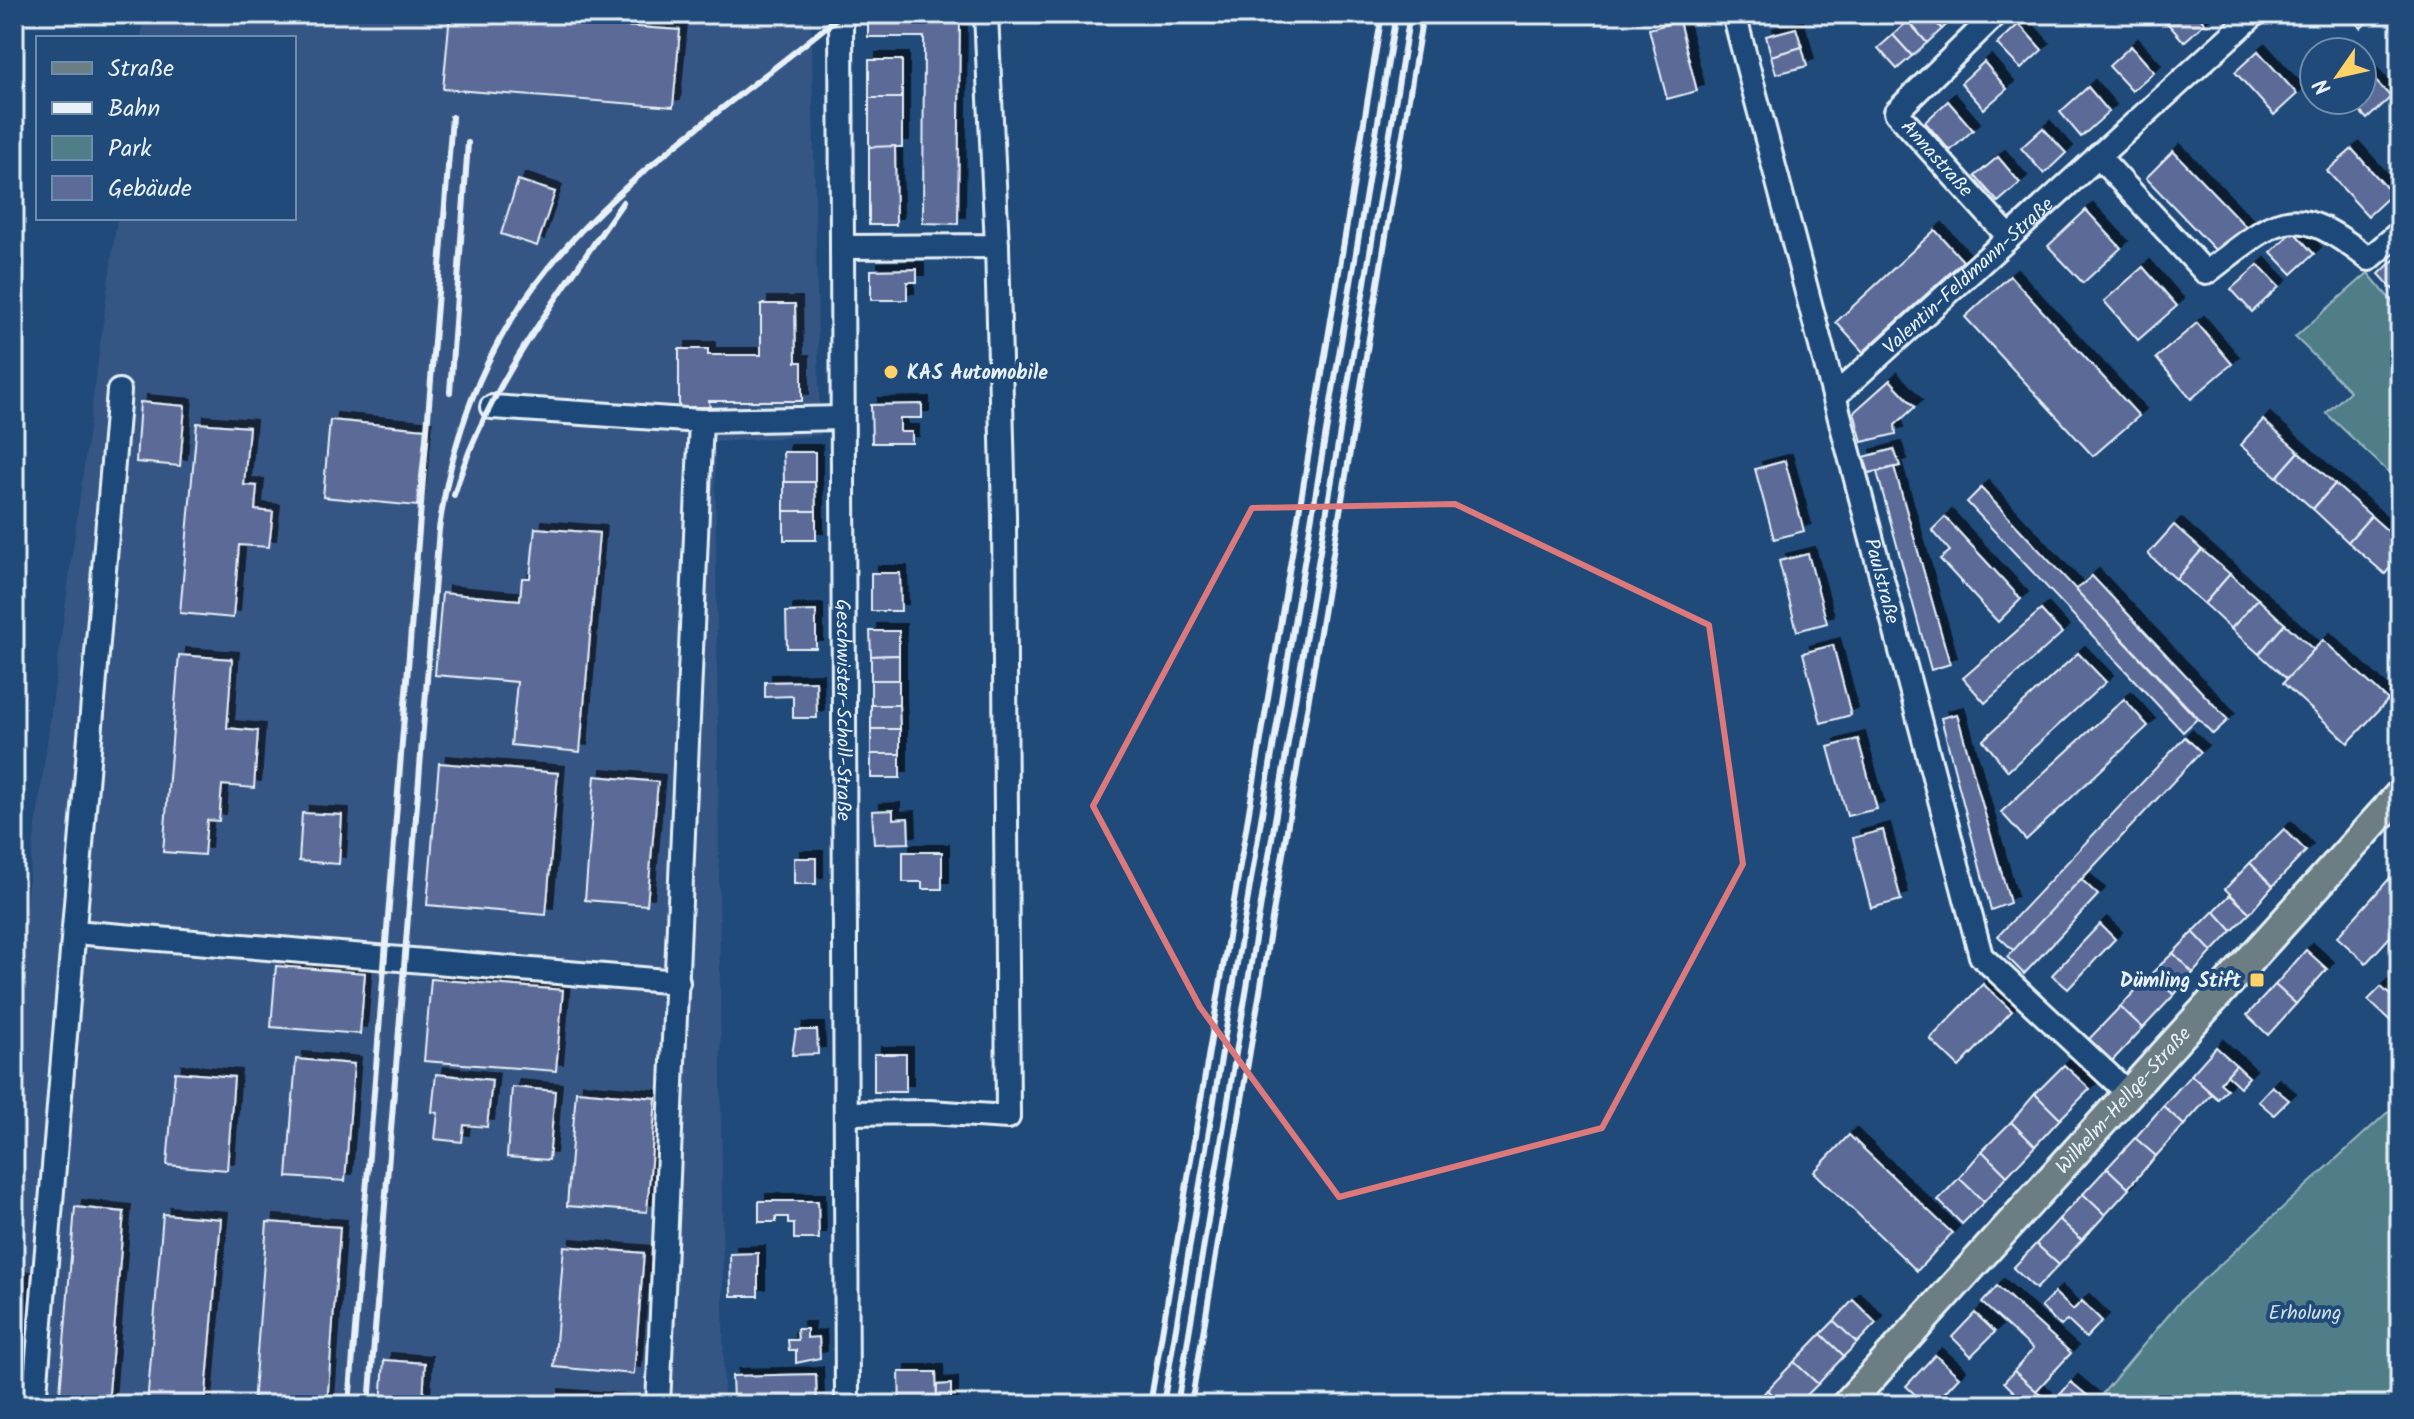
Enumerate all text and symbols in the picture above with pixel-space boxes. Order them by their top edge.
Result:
legend [36,36,296,220]
north arrow [2298,36,2378,116]
text: Straße [108,50,174,89]
text: N [2305,70,2342,101]
text: Bahn [108,90,160,129]
street label: Annastraße [1892,113,1980,206]
text: Park [108,130,152,169]
text: Gebäude [108,170,192,209]
street label: Valentin-Feldmann-Straße [1876,190,2062,363]
place label: KAS Automobile [907,358,1048,390]
marker: KAS Automobile [882,363,900,381]
street label: Paulstraße [1854,535,1907,628]
street label: Geschwister-Scholl-Straße [826,599,858,821]
place label: Dümling Stift [2120,966,2242,998]
marker: Dümling Stift [2248,971,2266,989]
street label: Wilhelm-Hellge-Straße [2049,1020,2200,1182]
park label: Erholung [2269,1298,2341,1330]

